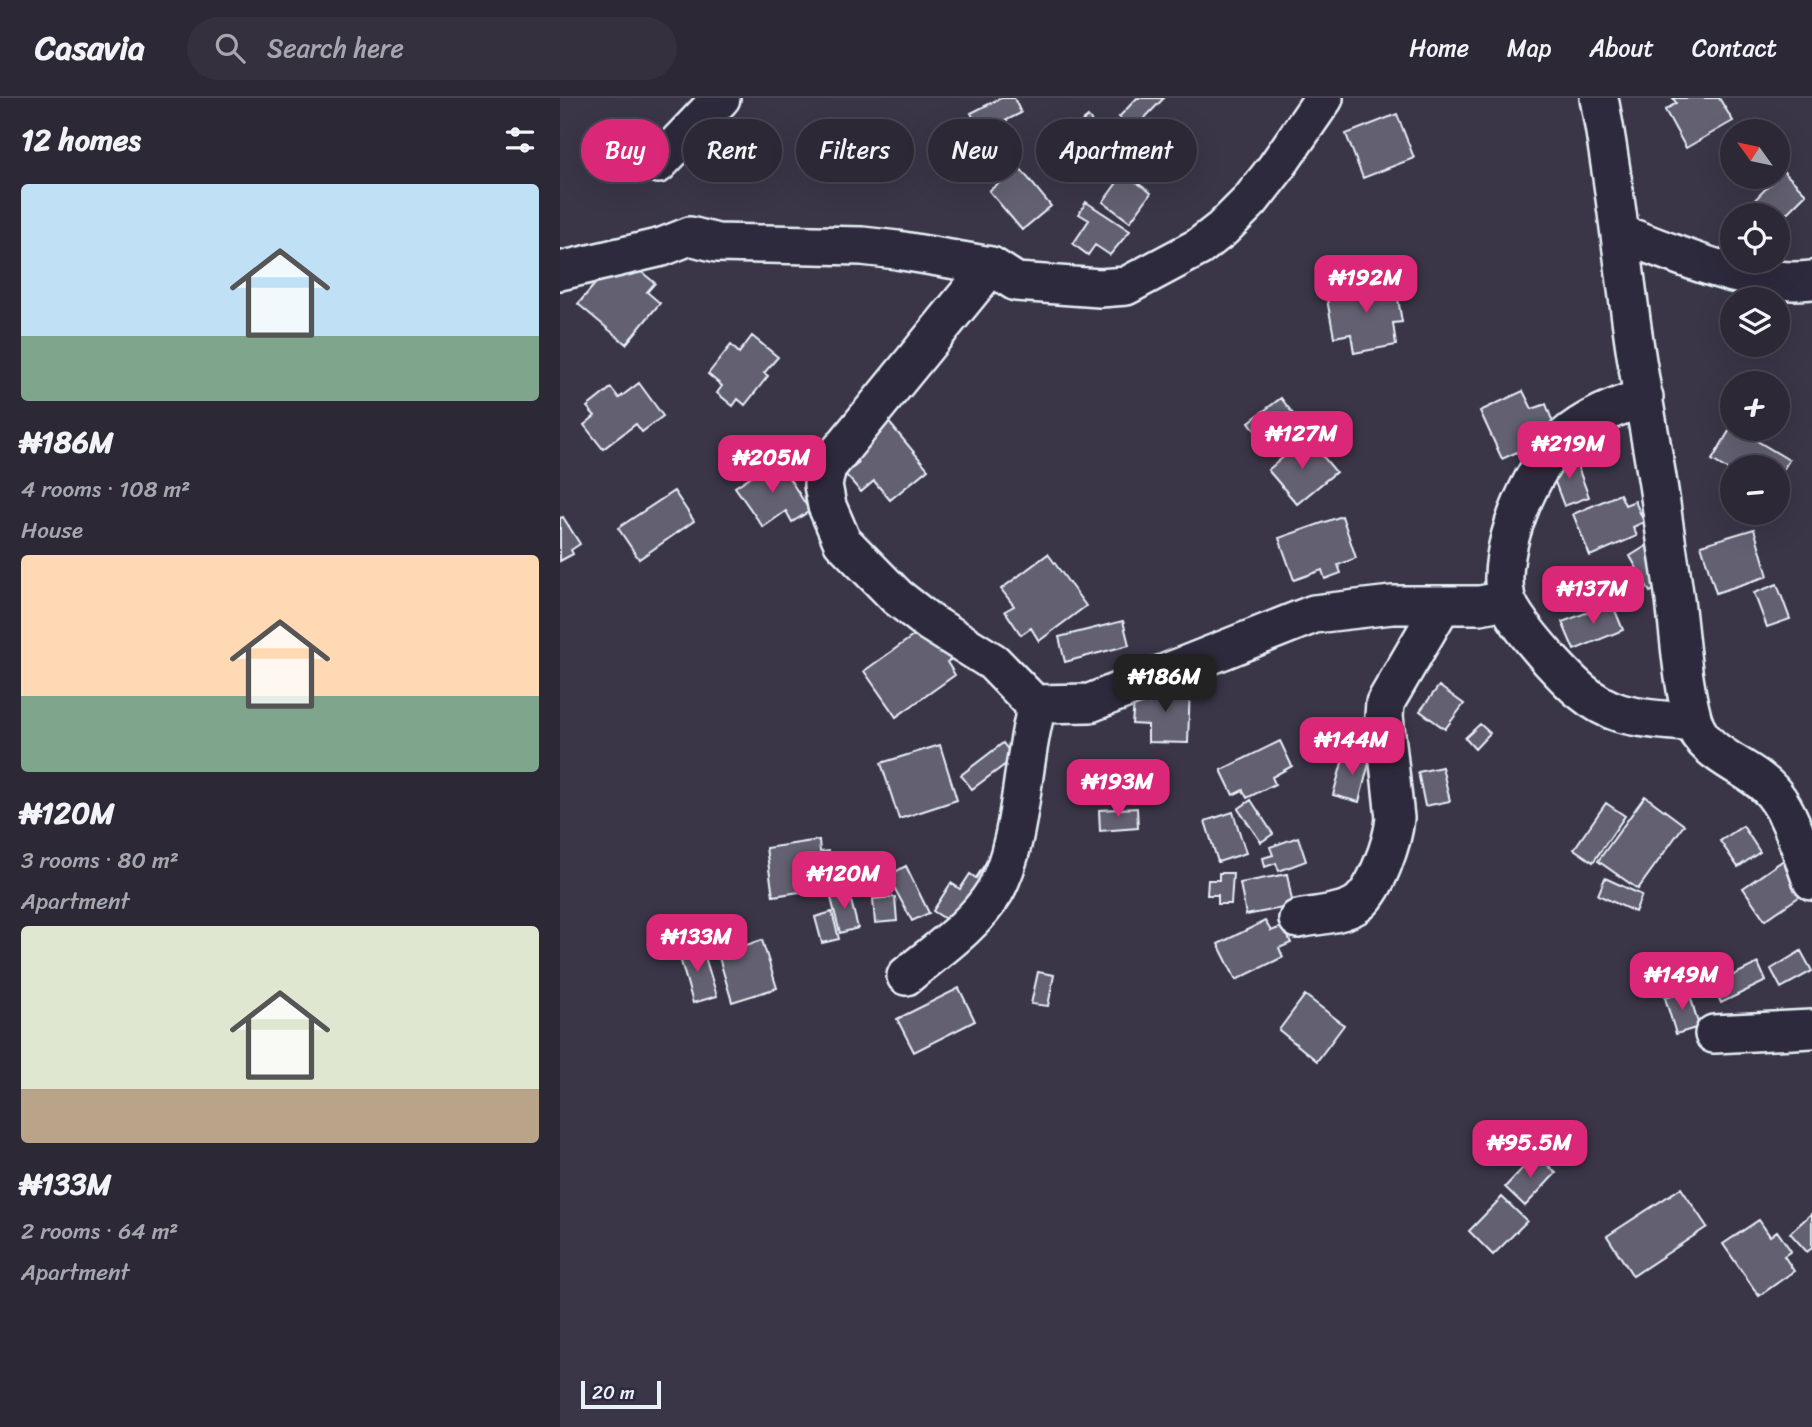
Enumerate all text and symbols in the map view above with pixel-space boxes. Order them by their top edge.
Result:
search box [187,17,677,80]
text: Casavia [35,19,145,77]
text: Search here [267,25,404,71]
text: Home [1409,27,1469,69]
text: Map [1507,27,1551,69]
text: About [1589,27,1654,69]
text: Contact [1692,27,1777,69]
icon: search [211,29,249,67]
text: 12 homes [21,113,141,167]
chip: Buy [581,119,669,182]
chip: Rent [683,119,782,182]
chip: Filters [796,119,914,182]
chip: New [928,119,1022,182]
chip: Apartment [1036,119,1197,182]
north arrow [1720,119,1790,189]
map controls [1720,119,1790,525]
icon: filters [501,121,539,159]
button: locate [1720,203,1790,273]
icon: home [217,230,343,356]
pin: ₦192M [1317,256,1415,315]
text: ₦192M [1330,257,1402,298]
button: layers [1720,287,1790,357]
button: + [1720,371,1790,441]
pin: ₦127M [1253,412,1351,471]
text: ₦127M [1267,413,1337,454]
text: ₦186M [21,415,113,469]
pin: ₦219M [1520,422,1618,481]
text: ₦219M [1533,423,1605,464]
pin: ₦205M [723,436,821,495]
text: ₦205M [734,437,810,478]
button: − [1720,455,1790,525]
text: 4 rooms · 108 m² [21,469,190,510]
text: House [21,510,83,551]
pin: ₦137M [1544,566,1642,626]
text: ₦137M [1558,568,1628,609]
icon: home [217,601,343,727]
pin: ₦186M [1116,654,1214,714]
text: ₦186M [1130,656,1200,697]
pin: ₦144M [1303,718,1401,777]
text: ₦144M [1316,719,1388,760]
pin: ₦193M [1069,760,1167,819]
text: ₦193M [1083,761,1153,802]
text: ₦120M [21,786,115,840]
text: 3 rooms · 80 m² [21,840,179,881]
pin: ₦120M [795,852,893,911]
text: ₦120M [808,853,880,894]
text: Apartment [21,881,130,922]
pin: ₦133M [648,914,746,974]
text: ₦133M [662,916,732,957]
pin: ₦149M [1633,953,1731,1012]
text: ₦149M [1646,954,1718,995]
icon: home [217,972,343,1098]
pin: ₦95.5M [1473,1121,1587,1180]
text: ₦95.5M [1488,1122,1572,1163]
text: ₦133M [21,1157,111,1211]
text: 2 rooms · 64 m² [21,1211,178,1252]
text: Apartment [21,1252,130,1293]
text: 20 m [592,1376,635,1409]
scale bar [581,1378,662,1410]

